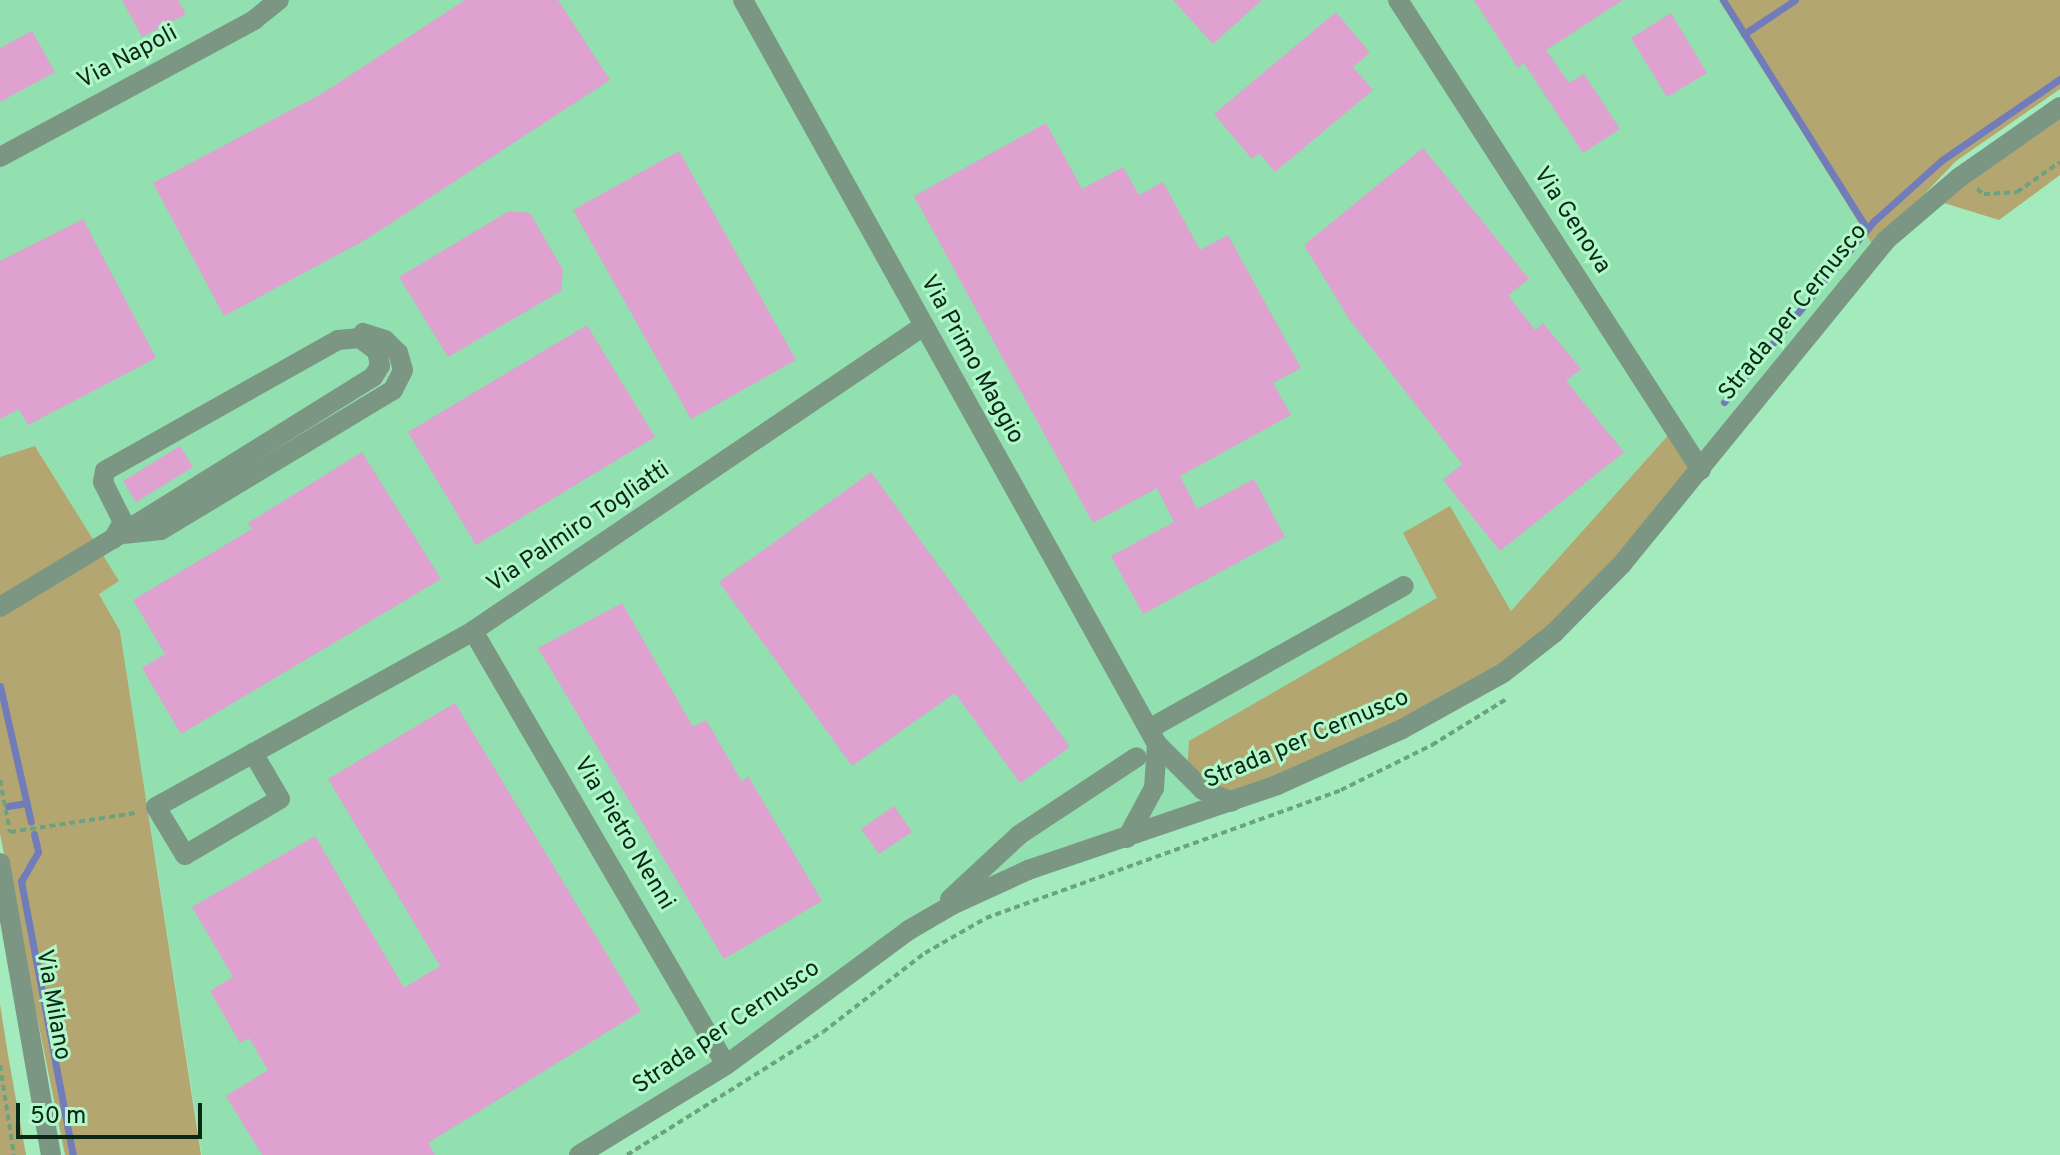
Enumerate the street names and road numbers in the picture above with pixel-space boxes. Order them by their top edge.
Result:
street label: Via Napoli [73,20,183,96]
street label: Via Genova [1526,162,1616,280]
street label: Strada per Cernusco [1714,219,1874,407]
street label: Via Primo Maggio [913,271,1029,449]
street label: Via Palmiro Togliatti [482,456,676,600]
street label: Strada per Cernusco [1200,684,1414,796]
street label: Via Pietro Nenni [566,752,680,916]
street label: Via Milano [28,947,76,1063]
street label: Strada per Cernusco [628,955,826,1101]

